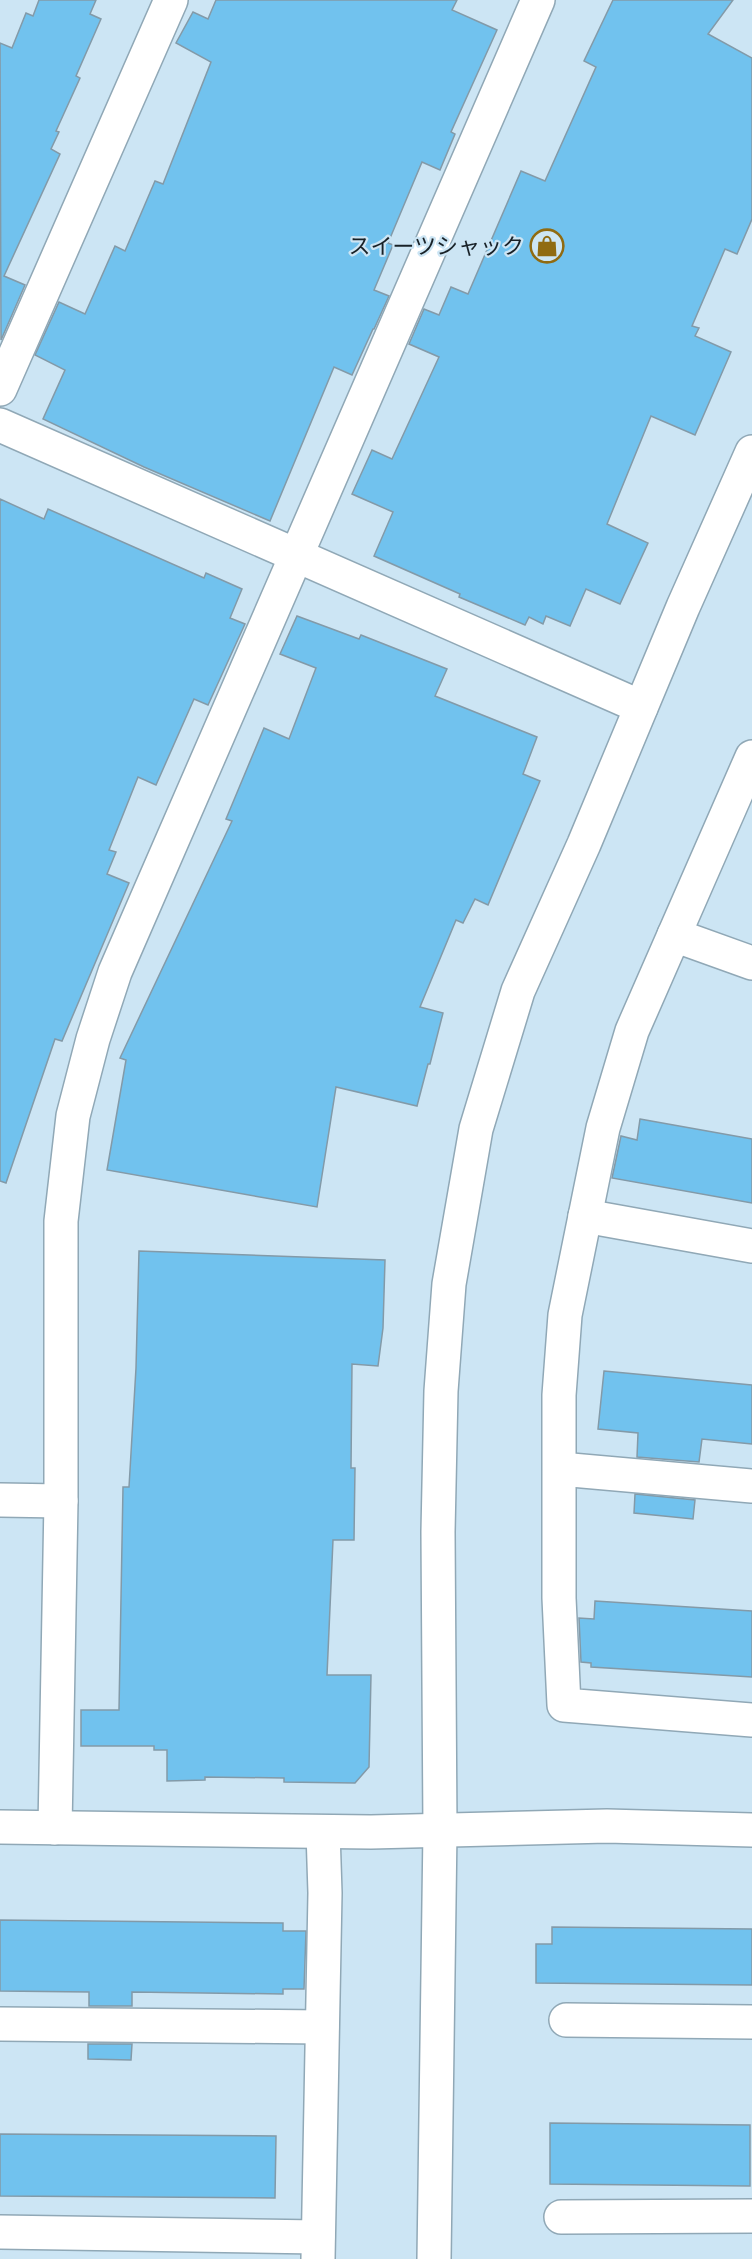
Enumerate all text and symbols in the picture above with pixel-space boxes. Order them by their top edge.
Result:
shop icon: スイーツシャック [529,228,565,264]
place label: スイーツシャック [348,232,524,259]

